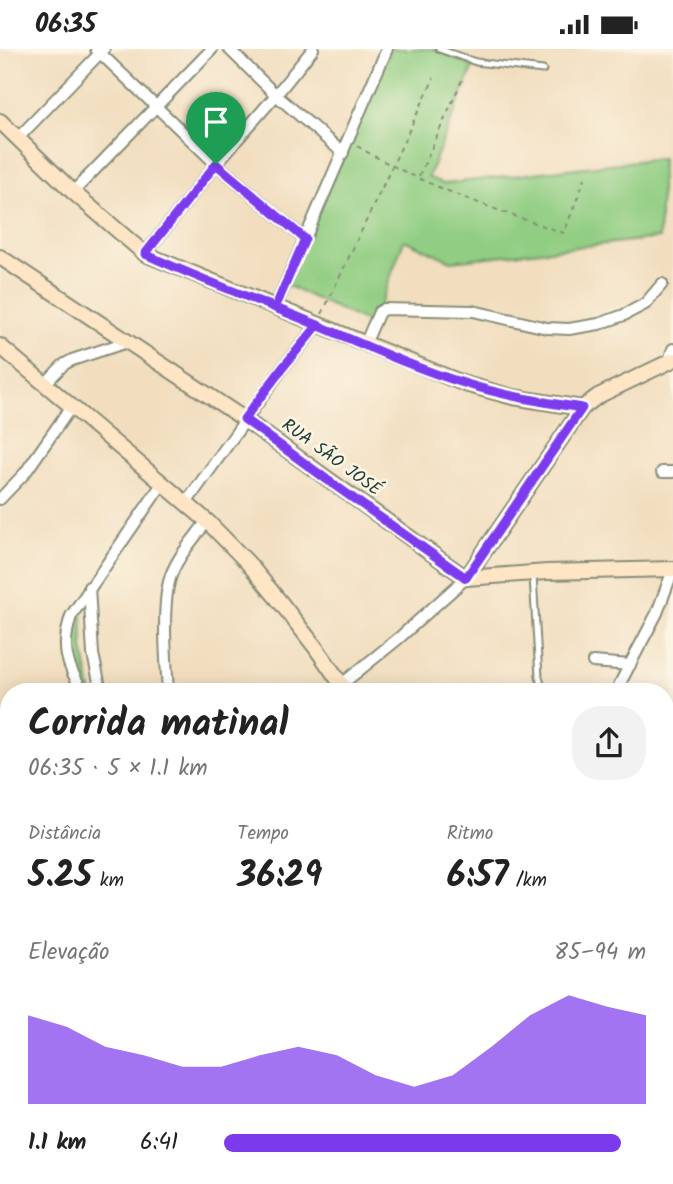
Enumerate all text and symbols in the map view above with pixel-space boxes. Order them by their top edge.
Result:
text: 06:35 [35,4,96,46]
pin [186,92,246,164]
icon: arrive [197,103,235,141]
street label: RUA SÃO JOSÉ [275,412,388,505]
text: Corrida matinal [28,695,289,755]
button: share [572,706,646,780]
text: 06:35 · 5 × 1.1 km [28,751,208,787]
text: Distância [28,819,101,849]
text: Tempo [237,819,289,849]
text: Ritmo [447,819,493,849]
text: 5.25 [28,849,92,905]
text: 36:29 [237,849,322,905]
text: 6:57 [447,849,508,905]
text: km [92,866,124,896]
text: /km [508,866,547,896]
text: Elevação [28,935,110,971]
text: 85–94 m [554,935,646,971]
text: 1.1 km [28,1125,86,1161]
text: 6:41 [140,1125,178,1161]

